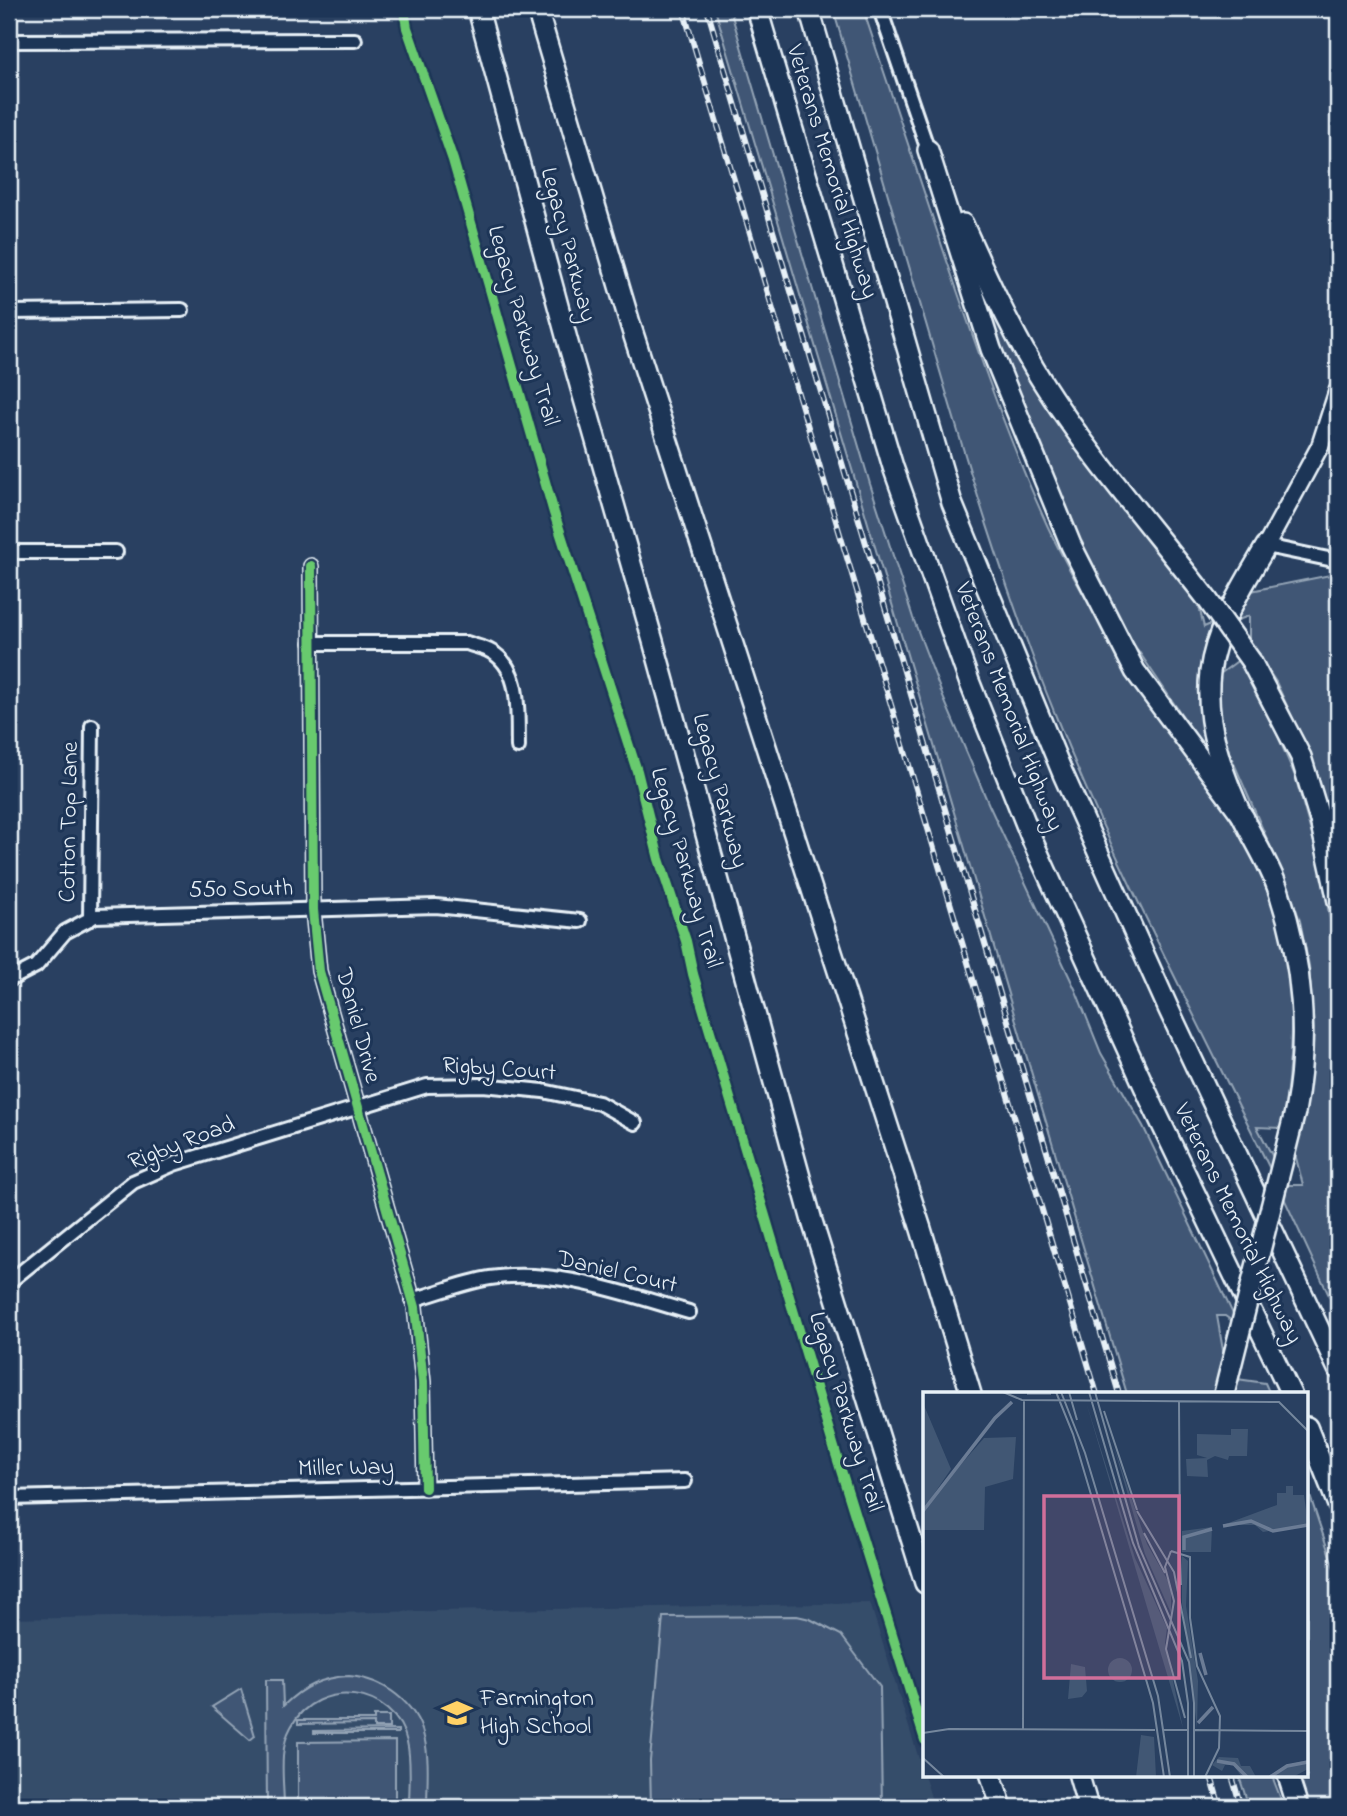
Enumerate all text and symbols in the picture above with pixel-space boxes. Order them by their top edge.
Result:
street label: Veterans Memorial Highway [774,40,886,304]
street label: Legacy Parkway [529,164,604,326]
street label: Legacy Parkway Trail [476,222,567,431]
street label: Veterans Memorial Highway [943,577,1072,837]
street label: Legacy Parkway [681,710,756,872]
street label: Cotton Top Lane [51,741,89,903]
street label: Legacy Parkway Trail [639,764,730,973]
street label: 550 South [188,872,294,908]
street label: Daniel Drive [325,964,389,1088]
street label: Rigby Court [441,1049,557,1092]
street label: Veterans Memorial Highway [1162,1097,1311,1351]
street label: Rigby Road [124,1107,241,1181]
street label: Daniel Court [552,1242,681,1304]
street label: Legacy Parkway Trail [797,1308,892,1517]
inset map [923,1392,1308,1778]
street label: Miller Way [298,1451,394,1488]
place label: Farmington High School [479,1682,594,1745]
school or university icon: Farmington High School [440,1696,474,1730]

